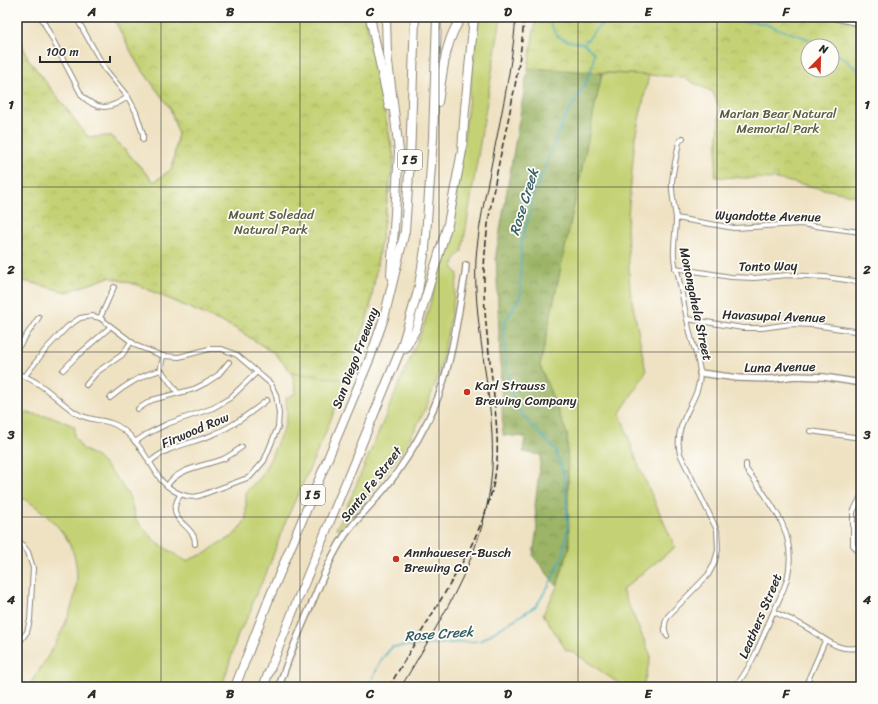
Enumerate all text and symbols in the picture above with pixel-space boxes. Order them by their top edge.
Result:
text: A [87,0,96,23]
text: B [226,0,235,23]
text: C [365,0,375,23]
text: D [504,0,512,23]
text: E [644,0,653,23]
text: F [781,0,790,23]
scale bar [40,38,110,64]
north arrow [800,38,840,78]
text: N [816,39,831,60]
text: 100 m [46,41,79,63]
text: 1 [8,93,14,116]
text: 1 [864,93,870,116]
park label: Marian Bear Natural Memorial Park [720,102,837,140]
road number: I 5 [398,150,422,170]
water label: Rose Creek [502,164,546,239]
park label: Mount Soledad Natural Park [228,203,315,241]
street label: Wyandotte Avenue [715,204,821,228]
street label: Monongahela Street [673,245,719,363]
street label: Tonto Way [738,254,798,278]
text: 2 [6,258,15,281]
text: 2 [862,258,871,281]
street label: Havasupai Avenue [722,303,826,329]
street label: San Diego Freeway [325,304,385,412]
street label: Luna Avenue [744,355,816,379]
place label: Karl Strauss Brewing Company [475,374,577,412]
marker: Karl Strauss Brewing Company [462,387,472,397]
street label: Firwood Row [157,405,233,455]
text: 3 [6,423,15,446]
text: 3 [862,423,871,446]
street label: Santa Fe Street [334,441,408,527]
road number: I 5 [301,485,325,505]
place label: Annhaueser-Busch Brewing Co [403,541,511,579]
marker: Annhaueser-Busch Brewing Co [391,554,401,564]
street label: Leathers Street [732,569,788,662]
text: 4 [6,588,16,611]
text: 4 [862,588,872,611]
water label: Rose Creek [404,619,476,649]
text: A [87,682,96,704]
text: B [226,682,235,704]
text: C [365,682,375,704]
text: D [504,682,512,704]
text: E [644,682,653,704]
text: F [781,682,790,704]

